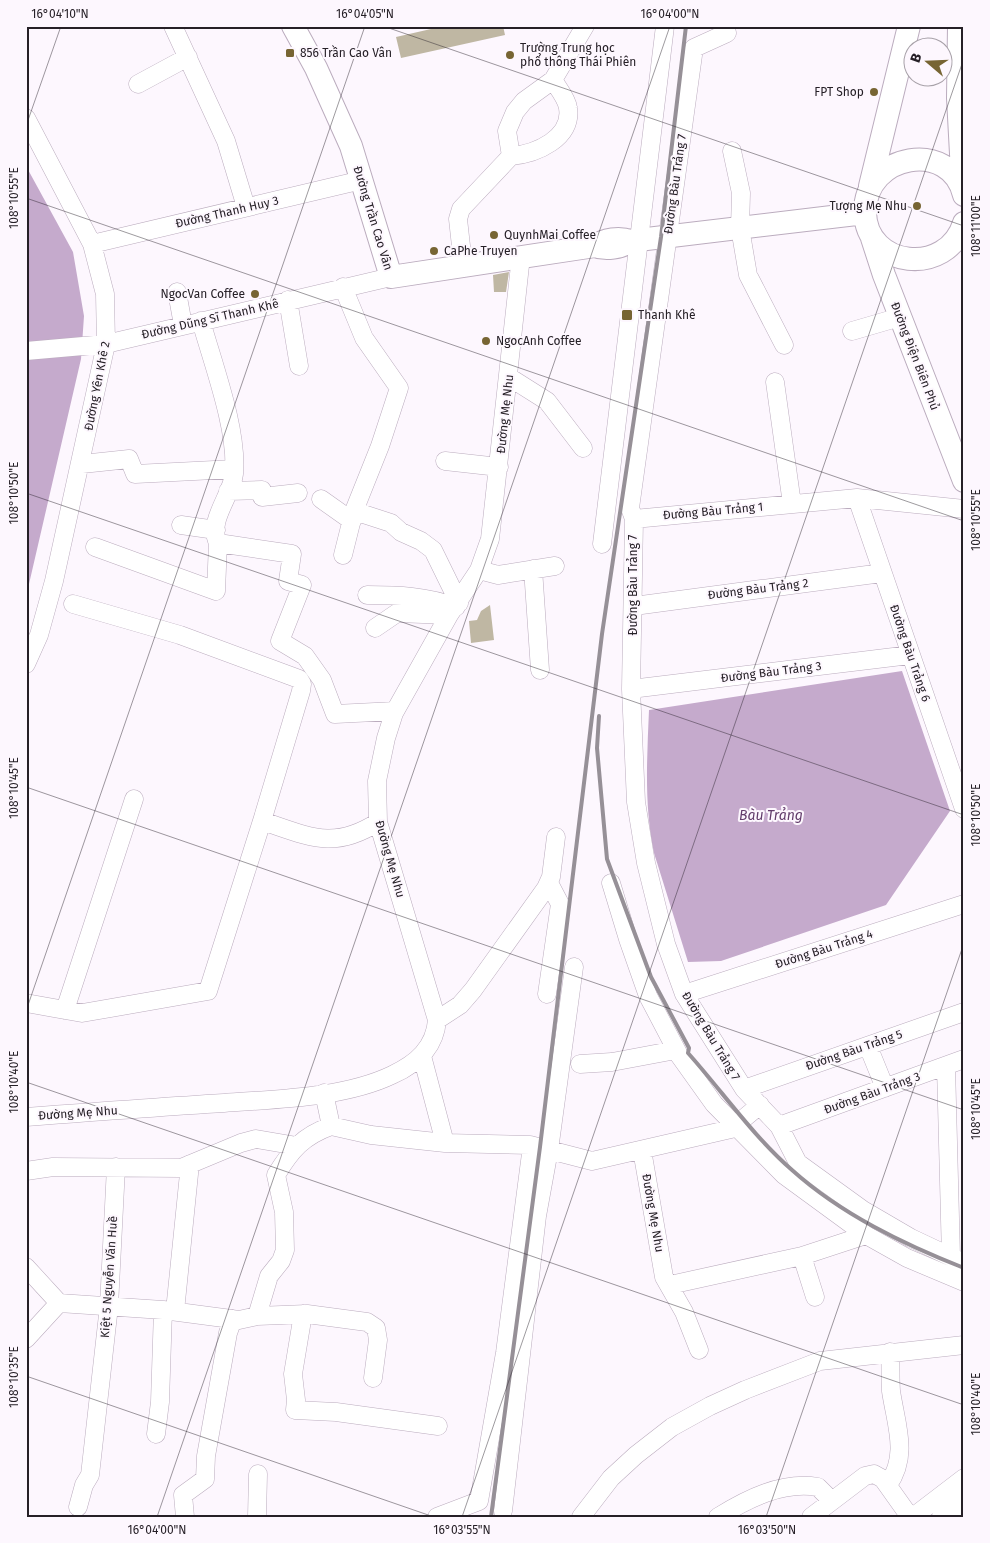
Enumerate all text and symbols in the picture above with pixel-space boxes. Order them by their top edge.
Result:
text: 16°04'10"N [31,7,89,21]
text: 16°04'05"N [336,7,394,21]
text: 16°04'00"N [641,7,700,21]
north arrow [902,38,952,88]
place label: Trường Trung học phổ thông Thái Phiên [520,41,636,69]
place label: 856 Trần Cao Vân [300,45,392,60]
marker: 856 Trần Cao Vân [284,47,296,59]
marker: Trường Trung học phổ thông Thái Phiên [504,49,516,61]
text: B [907,51,926,65]
place label: FPT Shop [814,85,864,99]
marker: FPT Shop [868,86,880,98]
street label: Đường Bàu Trảng 7 [661,133,689,235]
street label: Đường Trần Cao Vân [350,164,396,272]
text: 108°10'55"E [7,167,21,229]
street label: Đường Thanh Huy 3 [174,193,280,231]
text: 108°11'00"E [969,195,983,257]
place label: Tượng Mẹ Nhu [829,199,907,213]
marker: Tượng Mẹ Nhu [911,200,923,212]
place label: QuynhMai Coffee [504,228,596,242]
marker: QuynhMai Coffee [488,229,500,241]
place label: CaPhe Truyen [444,244,518,258]
marker: CaPhe Truyen [428,245,440,257]
place label: NgocVan Coffee [161,287,245,301]
marker: NgocVan Coffee [249,288,261,300]
street label: Đường Dũng Sĩ Thanh Khê [140,296,280,342]
street label: Đường Điện Biên Phủ [888,300,942,412]
marker: Thanh Khê [620,308,634,322]
place label: Thanh Khê [638,308,696,322]
place label: NgocAnh Coffee [496,334,582,348]
marker: NgocAnh Coffee [480,335,492,347]
street label: Đường Yên Khê 2 [81,340,113,432]
street label: Đường Mẹ Nhu [494,374,516,454]
text: 108°10'50"E [7,462,21,524]
text: 108°10'55"E [969,489,983,551]
street label: Đường Bàu Trảng 1 [662,500,764,522]
street label: Đường Bàu Trảng 7 [626,535,640,635]
street label: Đường Bàu Trảng 2 [707,576,809,602]
street label: Đường Bàu Trảng 6 [887,603,933,703]
street label: Đường Bàu Trảng 3 [720,659,822,685]
text: 108°10'45"E [7,757,21,819]
text: 108°10'50"E [969,784,983,846]
water label: Bàu Trảng [739,807,803,824]
street label: Đường Mẹ Nhu [372,819,408,899]
street label: Đường Bàu Trảng 4 [773,926,875,971]
street label: Đường Bàu Trảng 7 [679,989,743,1083]
street label: Đường Bàu Trảng 5 [804,1027,904,1073]
text: 108°10'40"E [7,1051,21,1113]
street label: Đường Bàu Trảng 3 [822,1069,922,1117]
text: 108°10'45"E [969,1078,983,1140]
street label: Đường Mẹ Nhu [38,1103,118,1123]
street label: Đường Mẹ Nhu [639,1173,667,1253]
street label: Kiệt 5 Nguyễn Văn Huề [97,1215,120,1338]
text: 108°10'35"E [7,1346,21,1408]
text: 108°10'40"E [969,1373,983,1435]
text: 16°04'00"N [128,1523,187,1537]
text: 16°03'55"N [433,1523,491,1537]
text: 16°03'50"N [738,1523,796,1537]

